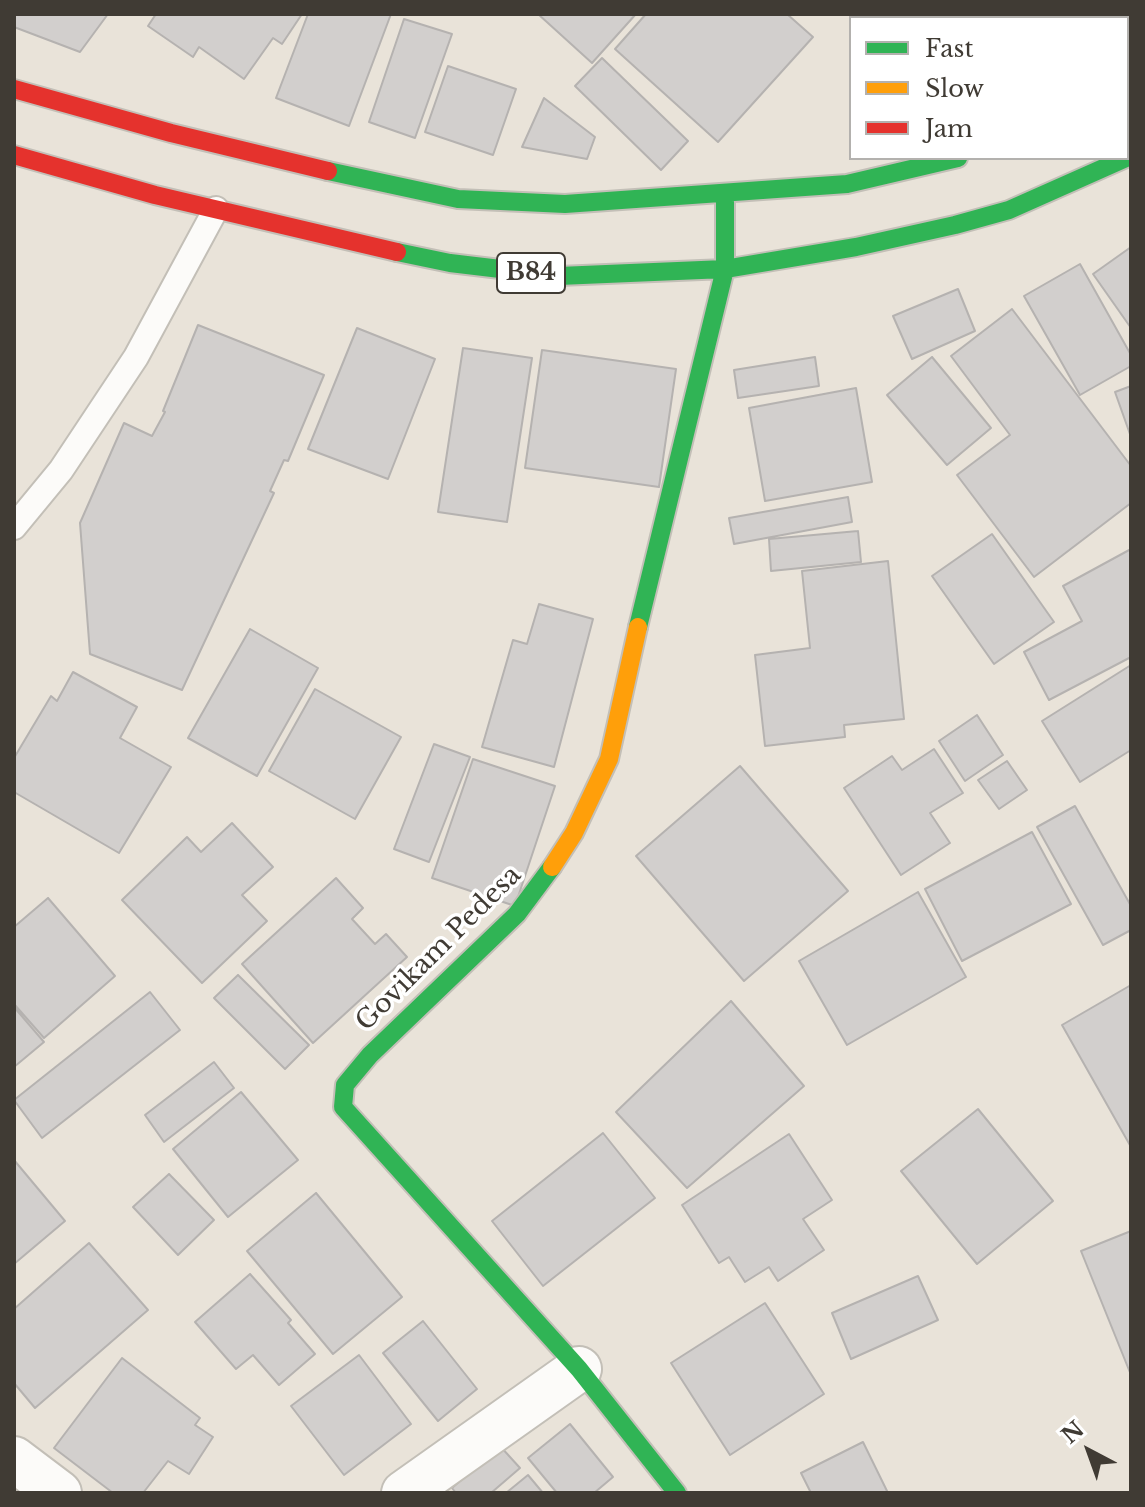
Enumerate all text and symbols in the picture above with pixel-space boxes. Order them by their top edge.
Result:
legend [849,16,1129,160]
text: Fast [925,34,973,63]
text: Slow [925,74,984,103]
text: Jam [925,114,973,143]
road number: B84 [497,253,565,293]
street label: Govikam Pedesa [350,860,528,1038]
north arrow [1049,1411,1129,1491]
text: N [1056,1416,1090,1449]

